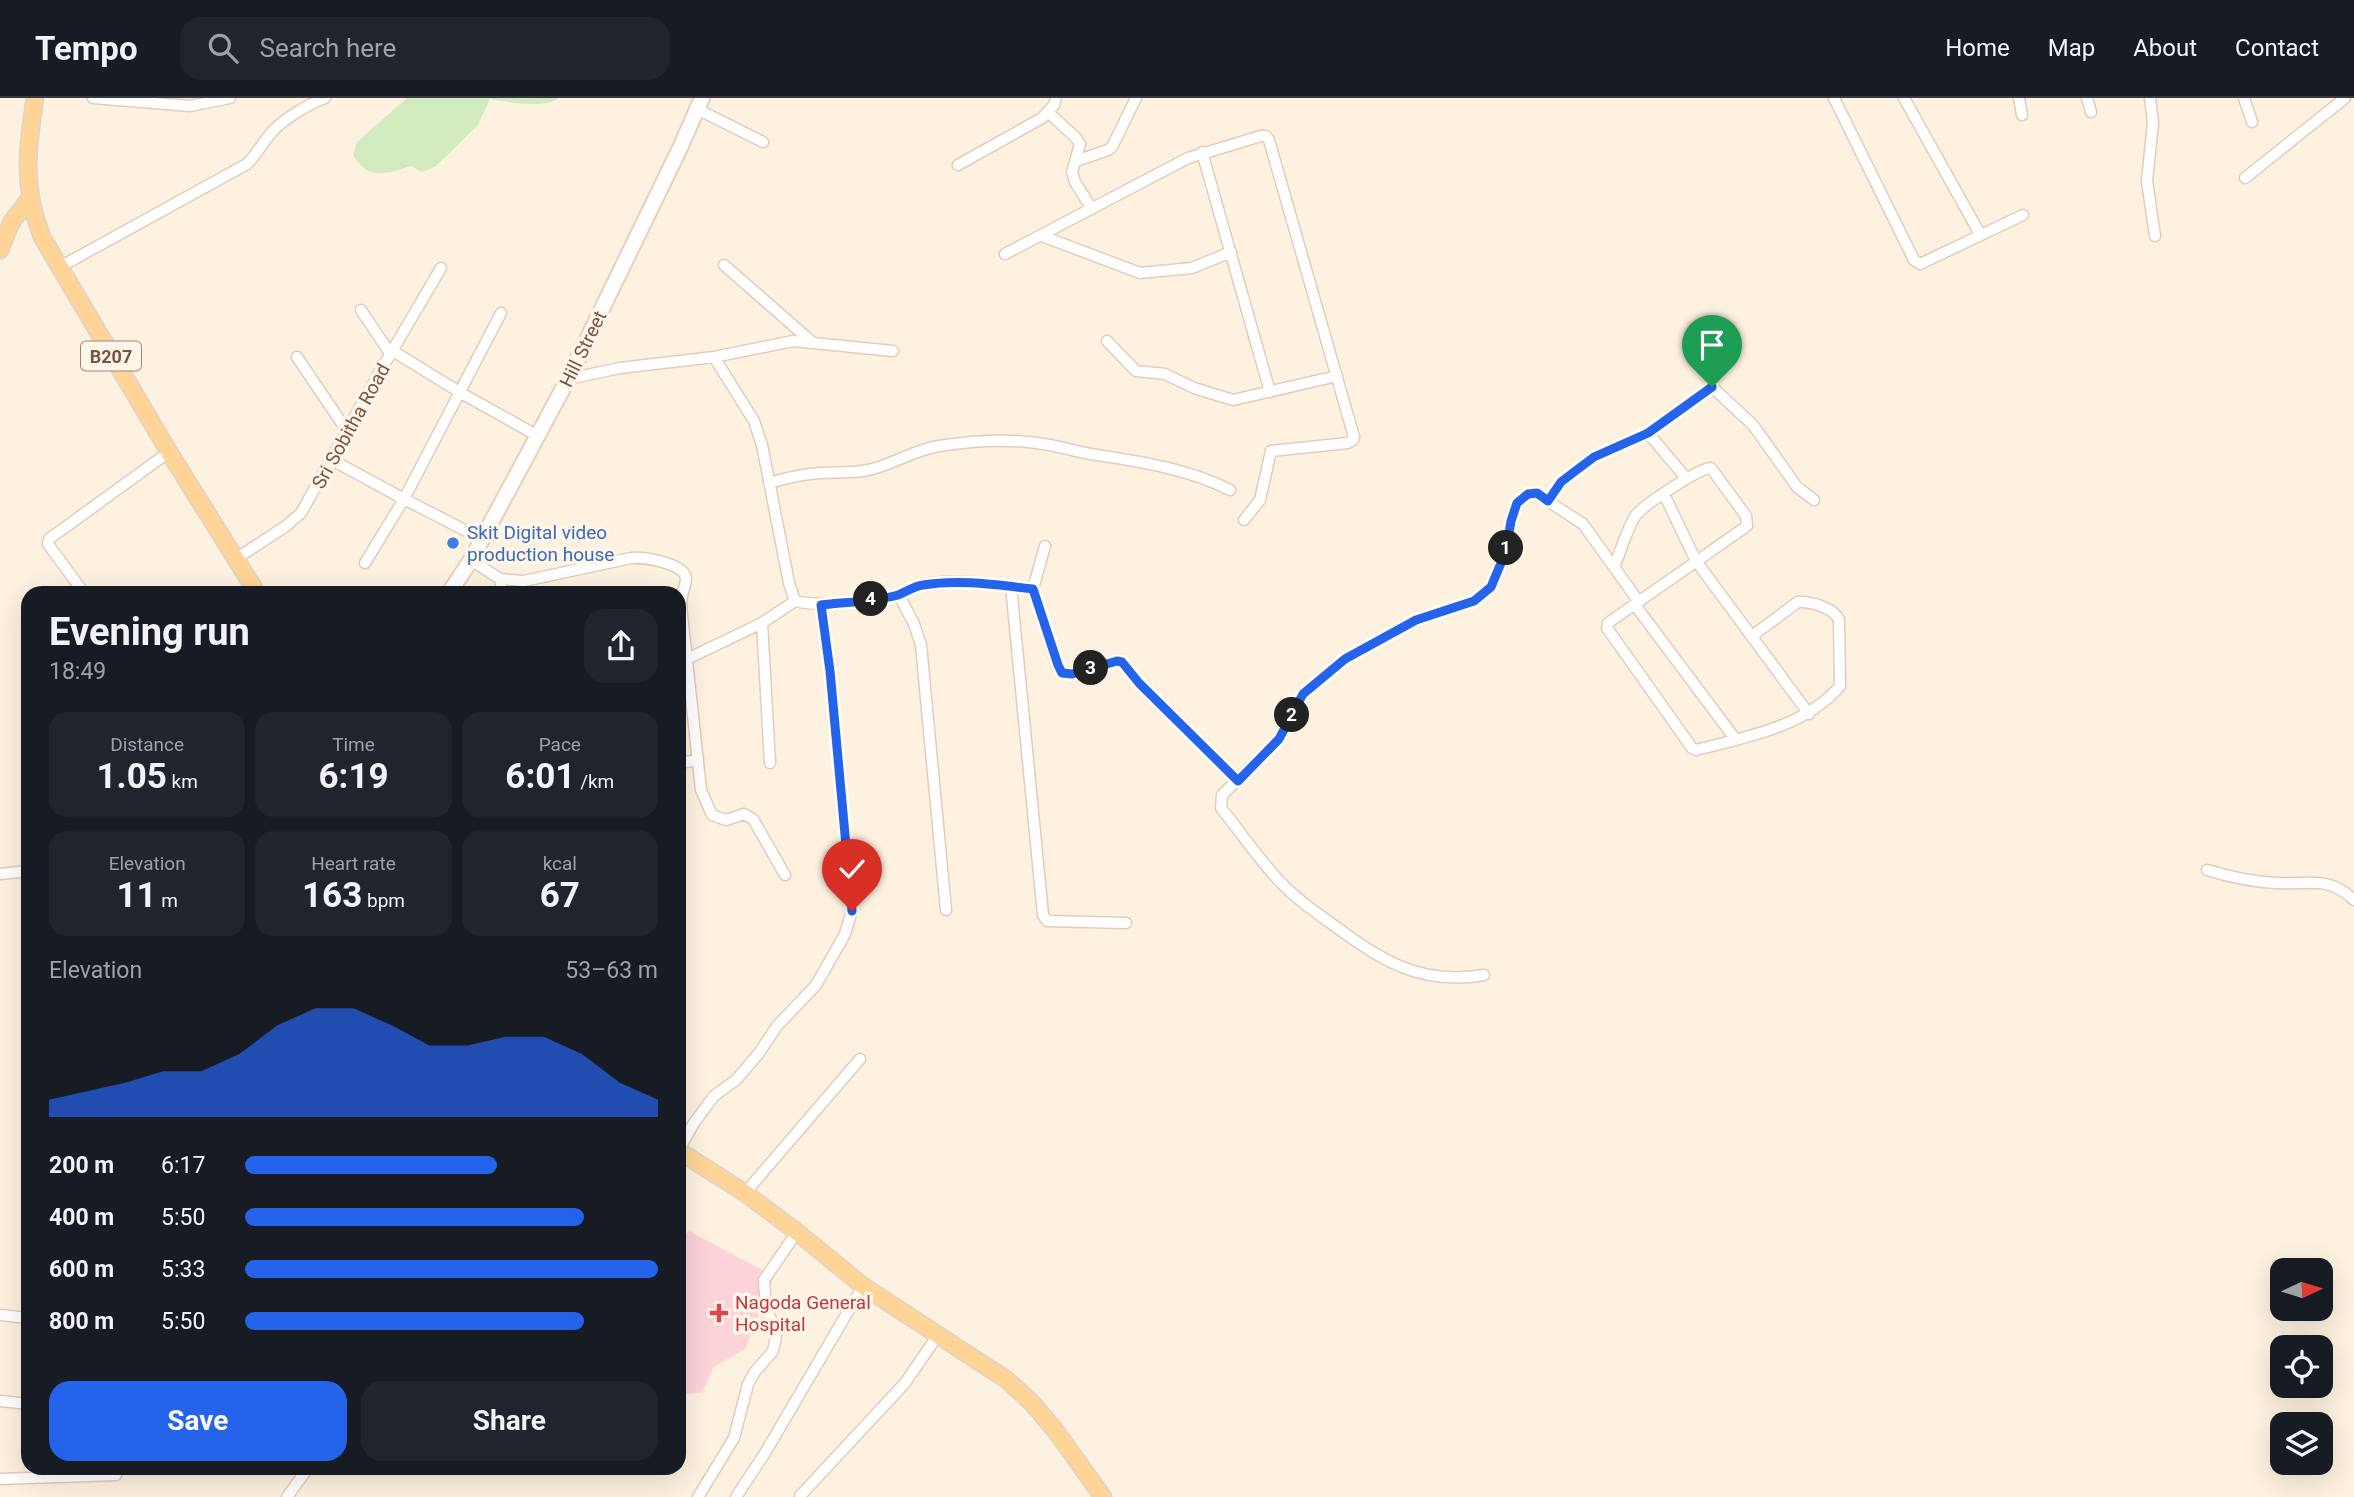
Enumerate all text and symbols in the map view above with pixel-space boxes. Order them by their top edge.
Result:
search box [180,17,670,80]
text: Tempo [35,29,138,68]
icon: search [204,29,242,67]
text: Search here [260,33,396,63]
text: Home [1945,34,2010,62]
text: Map [2048,34,2095,62]
text: About [2133,34,2197,62]
text: Contact [2235,34,2319,62]
street label: Hill Street [555,307,611,391]
pin [1682,315,1742,387]
icon: arrive [1693,326,1731,364]
road number: B207 [81,342,141,370]
street label: Sri Sobitha Road [307,359,395,493]
place label: Skit Digital video production house [467,521,614,566]
pin: 1 [1488,531,1524,566]
marker: Skit Digital video production house [445,535,461,551]
text: 1 [1500,536,1511,559]
pin: 4 [854,582,888,616]
text: 4 [865,587,876,610]
button: share [584,609,658,683]
text: Evening run [49,610,250,654]
pin: 3 [1074,650,1108,686]
text: 3 [1085,656,1096,679]
text: 18:49 [49,658,106,685]
pin: 2 [1274,698,1310,732]
text: 2 [1286,703,1297,726]
text: Distance [110,733,184,756]
text: Time [332,733,375,756]
text: Pace [539,733,581,756]
text: 1.05 [96,756,167,797]
text: 6:19 [318,756,389,797]
text: 6:01 [505,756,575,797]
text: km [167,770,198,793]
text: /km [575,770,614,793]
pin [822,839,882,911]
icon: check [833,850,871,888]
text: Elevation [109,852,186,875]
text: Heart rate [311,852,396,875]
text: kcal [543,852,577,875]
text: 11 [116,875,157,916]
text: 163 [302,875,362,916]
text: 67 [540,875,580,916]
text: m [157,889,178,912]
text: bpm [362,889,405,912]
text: Elevation [49,957,142,984]
text: 53–63 m [565,957,658,984]
text: 200 m [49,1152,114,1179]
text: 6:17 [161,1152,205,1179]
text: 400 m [49,1204,114,1231]
text: 5:50 [161,1204,205,1231]
text: 600 m [49,1256,114,1283]
text: 5:33 [161,1256,205,1283]
north arrow [2270,1258,2333,1321]
map controls [2270,1258,2333,1475]
place label: Nagoda General Hospital [735,1291,871,1336]
marker: Nagoda General Hospital [709,1303,729,1323]
text: 800 m [49,1308,114,1335]
text: 5:50 [161,1308,205,1335]
button: locate [2270,1335,2333,1398]
button: Save [49,1381,347,1461]
button: Share [361,1381,658,1461]
button: layers [2270,1412,2333,1475]

